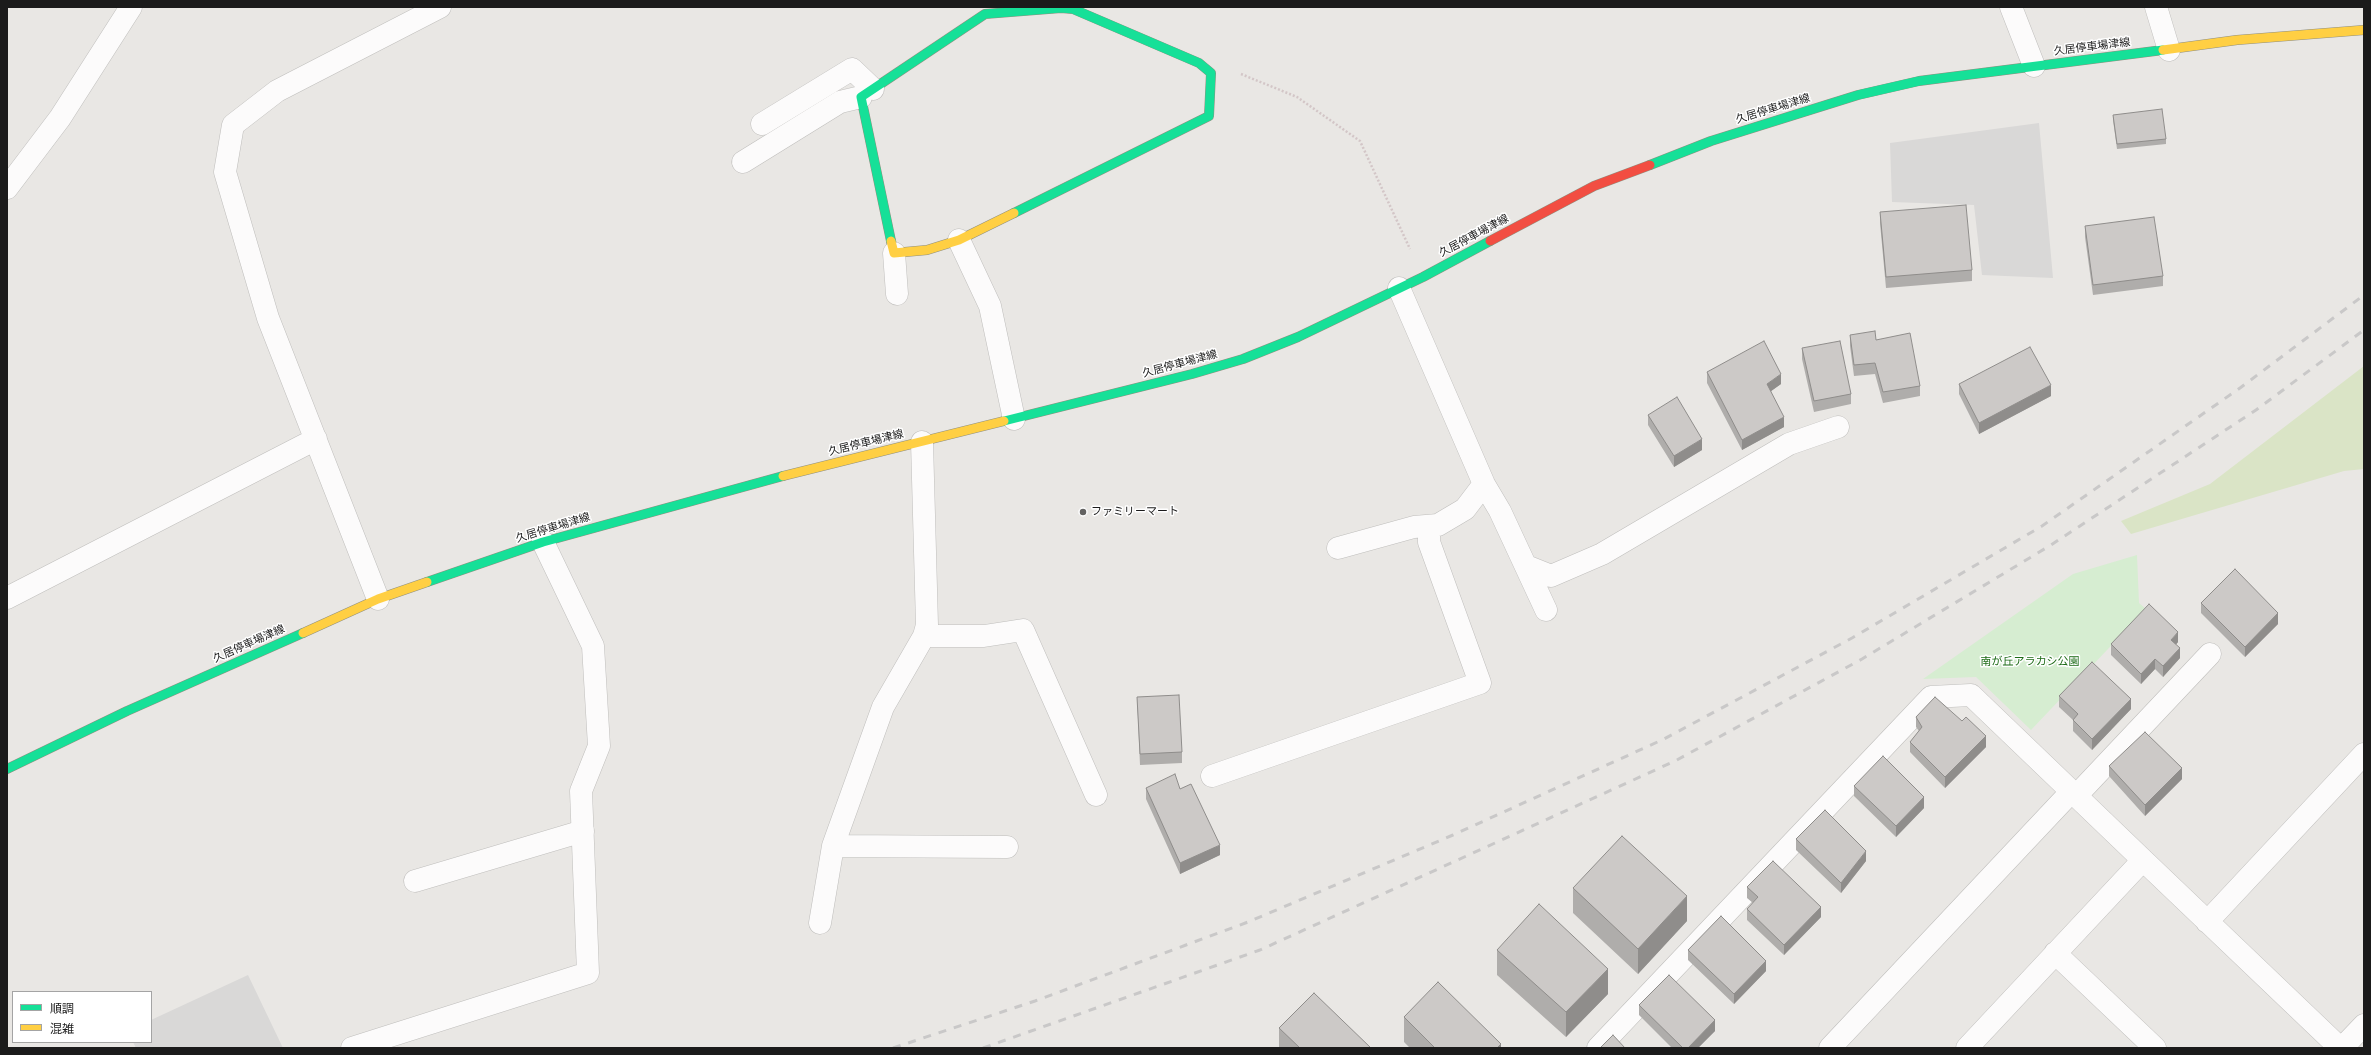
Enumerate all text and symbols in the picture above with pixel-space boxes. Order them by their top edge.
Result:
street label: 久居停車場津線 [2053,36,2131,58]
street label: 久居停車場津線 [1734,91,1812,127]
street label: 久居停車場津線 [1437,212,1511,260]
street label: 久居停車場津線 [1141,348,1219,380]
street label: 久居停車場津線 [827,427,905,459]
place label: ファミリーマート [1091,505,1179,519]
marker: ファミリーマート [1078,507,1088,517]
street label: 久居停車場津線 [514,510,592,546]
street label: 久居停車場津線 [211,622,287,666]
park label: 南が丘アラカシ公園 [1981,655,2079,669]
legend [12,991,152,1043]
text: 順調 [50,1002,74,1016]
text: 混雑 [50,1022,74,1036]

